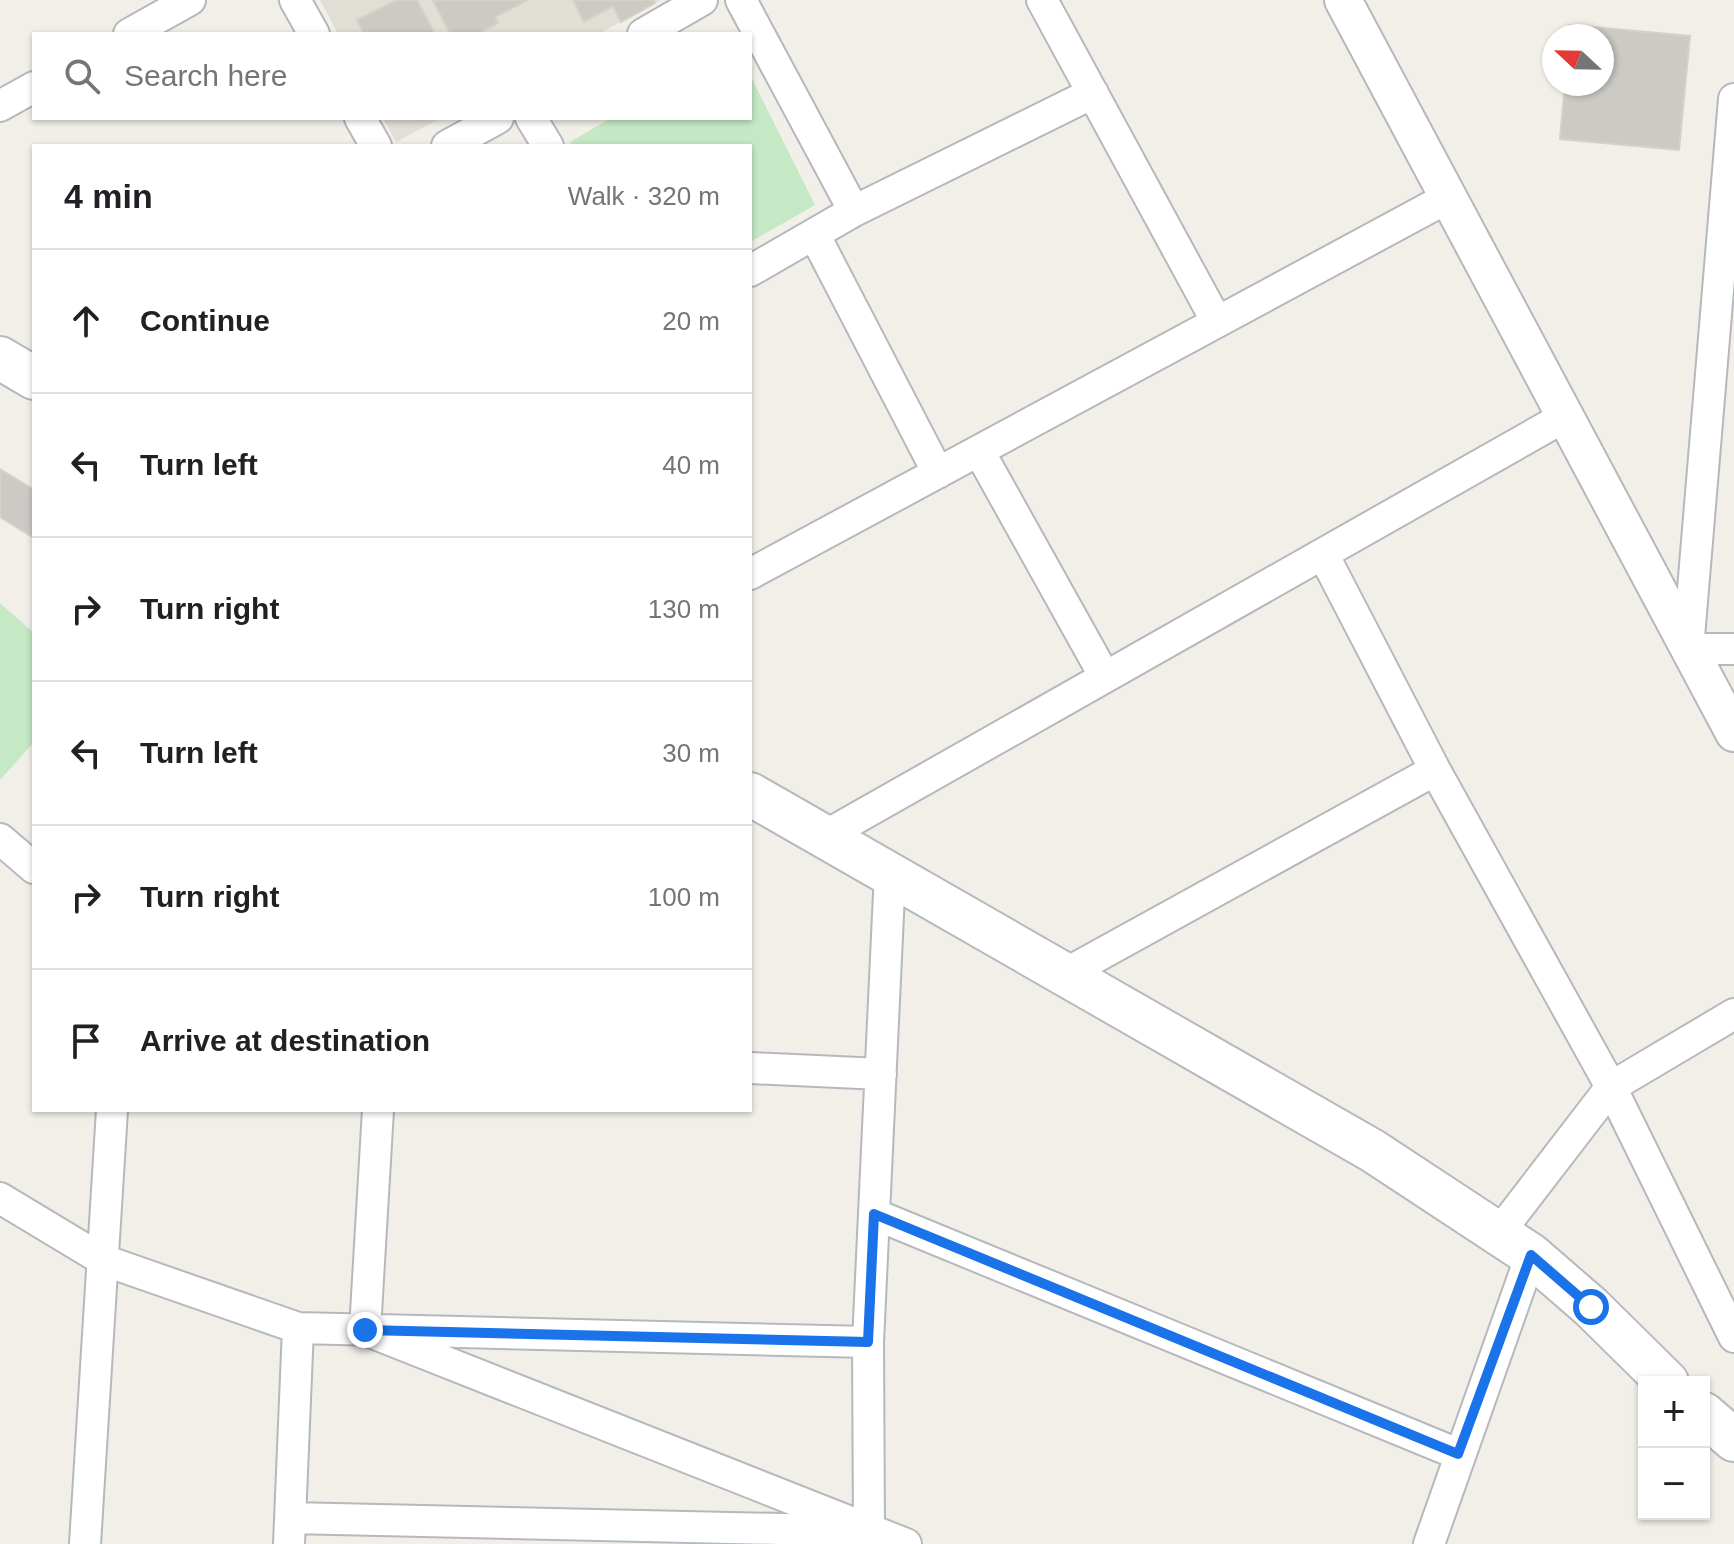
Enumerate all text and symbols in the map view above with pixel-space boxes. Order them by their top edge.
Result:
north arrow [1542,24,1614,96]
search box [32,32,752,120]
icon: search [60,54,104,98]
text: Search here [124,59,287,92]
text: 4 min [64,177,153,215]
text: Walk · 320 m [568,181,720,211]
icon: ahead [64,299,108,343]
text: Continue [140,304,270,337]
text: 20 m [662,306,720,336]
icon: left [64,443,108,487]
text: Turn left [140,448,258,481]
text: 40 m [662,450,720,480]
icon: right [64,587,108,631]
text: Turn right [140,592,279,625]
text: 130 m [648,594,720,624]
icon: left [64,731,108,775]
text: Turn left [140,736,258,769]
text: 30 m [662,738,720,768]
icon: right [64,875,108,919]
text: Turn right [140,880,279,913]
text: 100 m [648,882,720,912]
icon: arrive [64,1019,108,1063]
text: Arrive at destination [140,1024,430,1057]
route start [1573,1289,1609,1325]
route end [347,1312,383,1348]
map controls [1638,1376,1710,1520]
button: + [1638,1376,1710,1448]
button: − [1638,1448,1710,1520]

